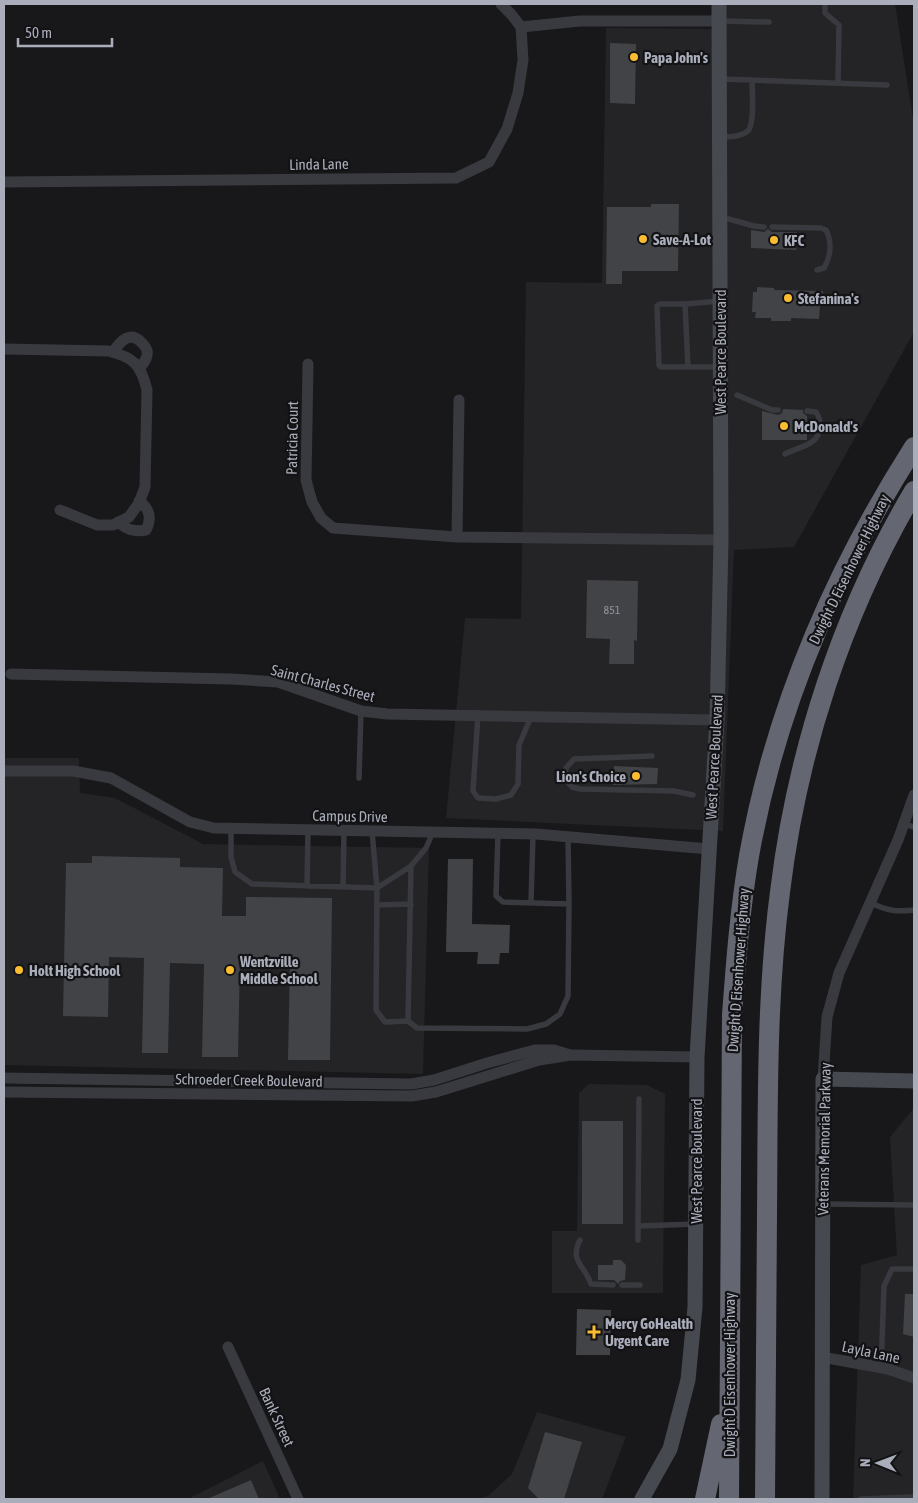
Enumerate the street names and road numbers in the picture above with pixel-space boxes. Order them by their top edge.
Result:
street label: Linda Lane [289,155,349,173]
street label: West Pearce Boulevard [712,289,729,415]
street label: Patricia Court [283,401,301,475]
street label: Dwight D Eisenhower Highway [805,491,893,647]
street label: Saint Charles Street [269,661,377,705]
street label: West Pearce Boulevard [702,694,726,820]
street label: Campus Drive [312,807,388,825]
street label: Dwight D Eisenhower Highway [724,887,752,1053]
street label: Veterans Memorial Parkway [814,1062,834,1216]
street label: Schroeder Creek Boulevard [175,1070,323,1090]
street label: West Pearce Boulevard [688,1098,705,1224]
street label: Dwight D Eisenhower Highway [721,1293,738,1457]
street label: Layla Lane [840,1338,902,1366]
street label: Bank Street [256,1385,298,1449]

